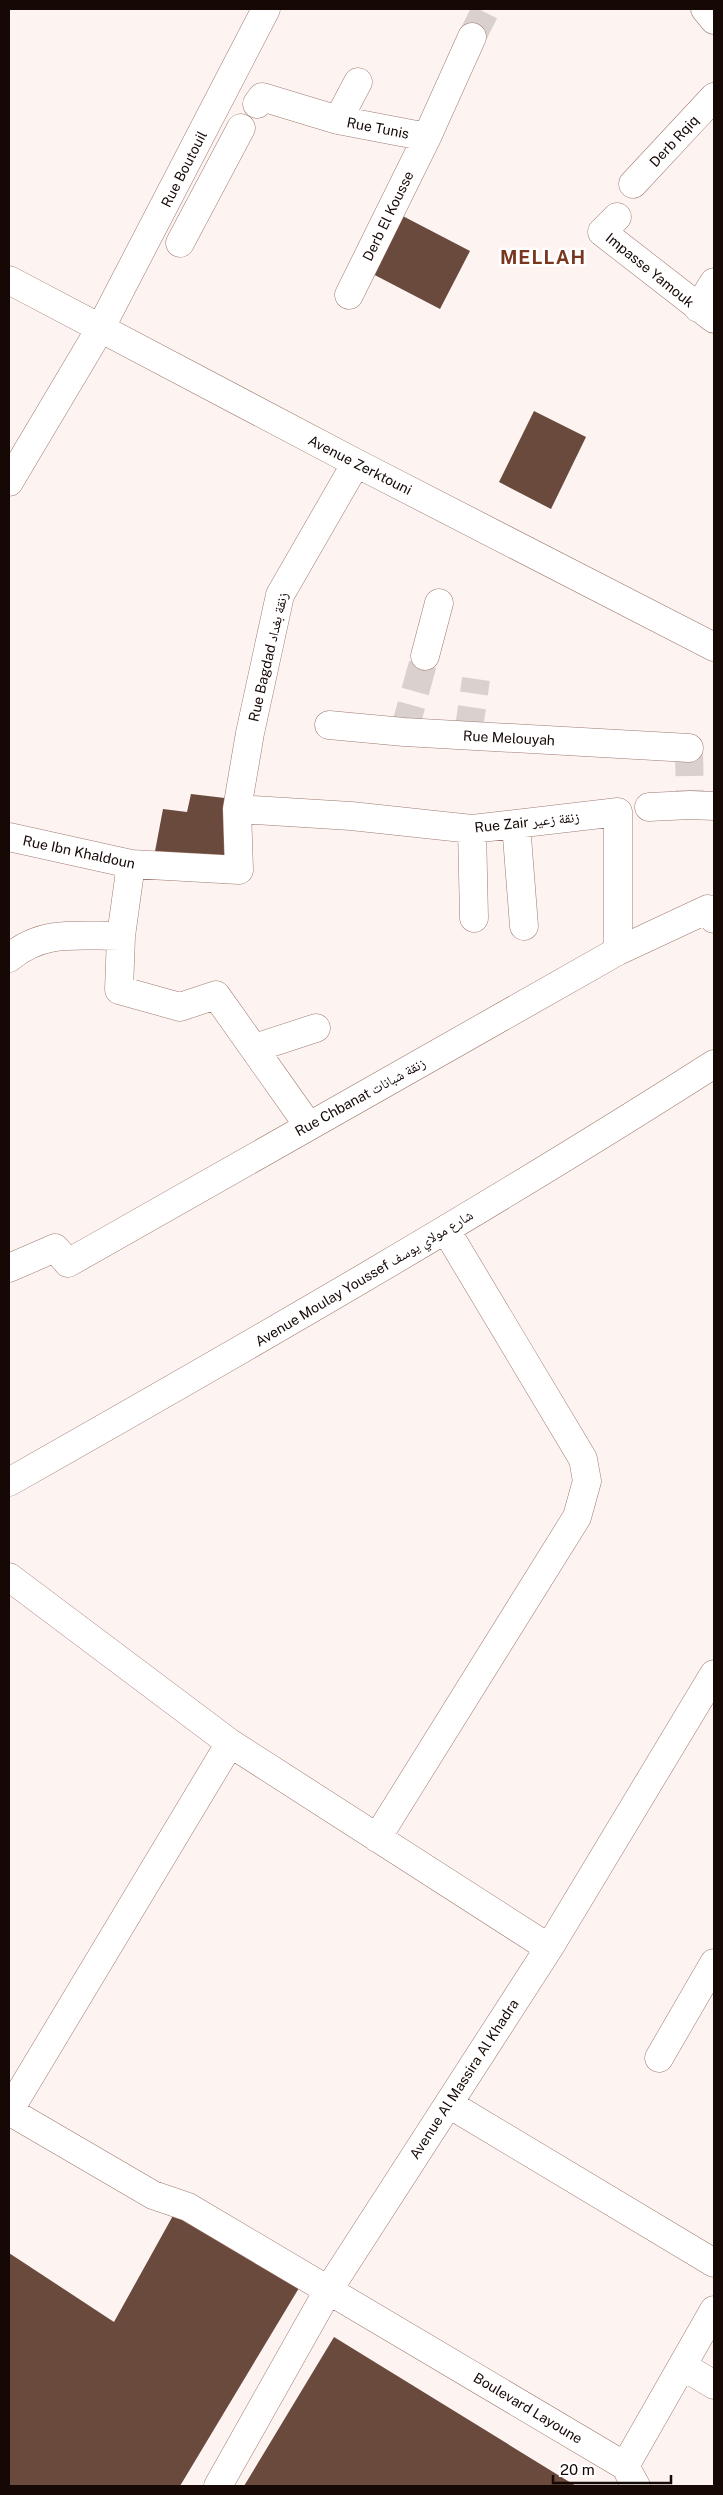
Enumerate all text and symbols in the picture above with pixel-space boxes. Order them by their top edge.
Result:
street label: Derb Rqiq [646,112,702,170]
street label: Rue Tunis [346,114,410,142]
street label: Rue Boutouil [158,128,210,210]
street label: Derb El Kousse [359,168,417,264]
street label: Impasse Yamouk [603,230,697,311]
district label: MELLAH [500,246,586,268]
street label: Avenue Zerktouni [306,432,414,498]
street label: Rue Bagdad زنقة بغداد [245,591,292,723]
street label: Rue Melouyah [463,728,555,748]
street label: Rue Zair زنقة زعير [474,809,580,836]
street label: Rue Ibn Khaldoun [21,832,137,872]
street label: Rue Chbanat زنقة شبانات [292,1055,428,1140]
street label: Avenue Moulay Youssef شارع مولاي يوسف [252,1207,478,1353]
street label: Avenue Al Massira Al Khadra [406,1996,522,2162]
street label: Boulevard Layoune [471,2369,585,2447]
scale bar [553,2452,670,2484]
text: 20 m [560,2461,595,2478]

